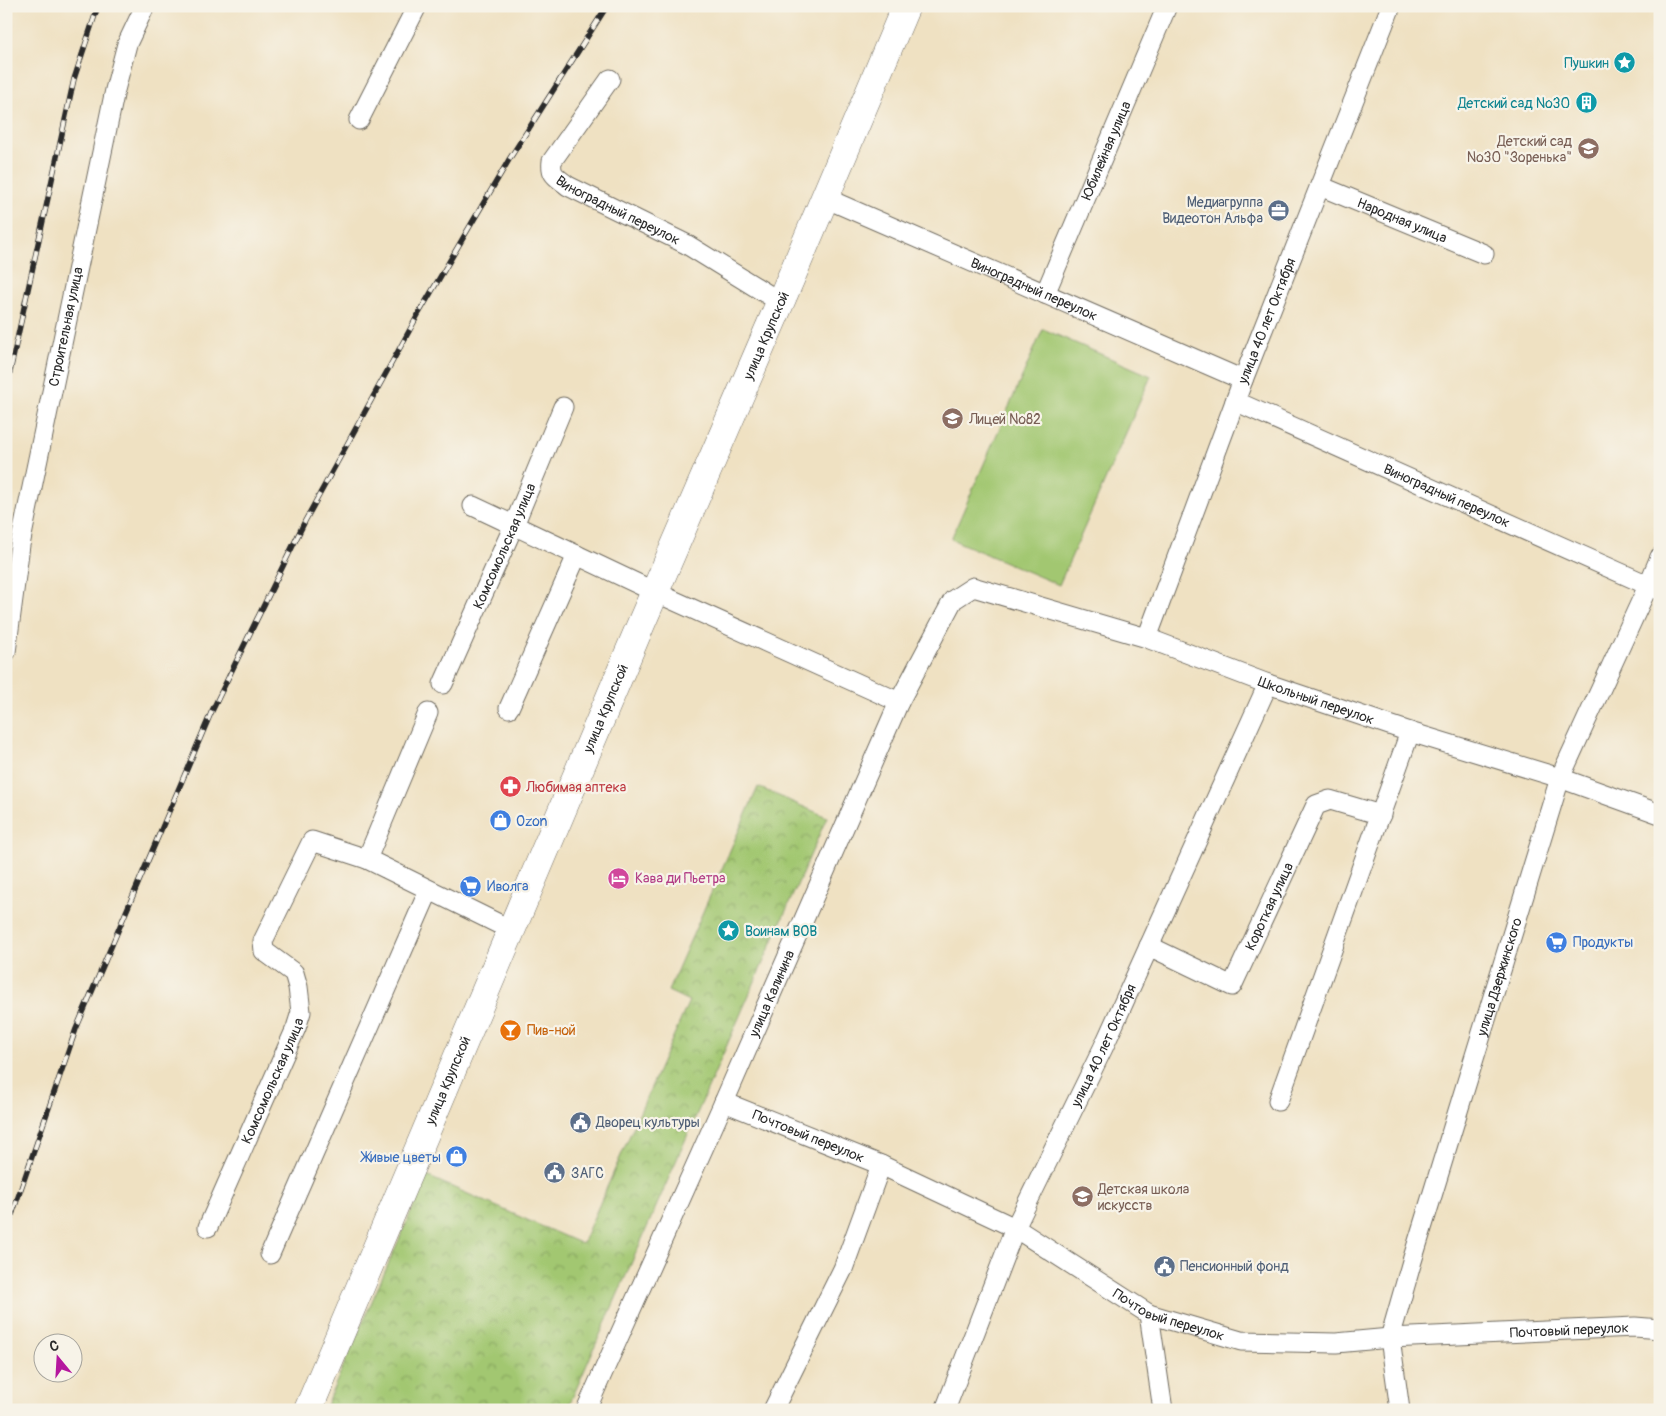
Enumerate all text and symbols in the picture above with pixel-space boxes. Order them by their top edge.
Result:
place icon: Пушкин [1613,51,1637,75]
place label: Пушкин [1564,55,1609,72]
building icon: Детский сад №30 [1574,91,1598,115]
place label: Детский сад №30 [1457,95,1570,112]
street label: Юбилейная улица [1077,99,1134,202]
place label: Детский сад №30 "Зоренька" [1467,133,1573,166]
school or university icon: Детский сад №30 "Зоренька" [1576,137,1600,161]
street label: Виноградный переулок [553,172,683,248]
place label: Медиагруппа Видеотон Альфа [1162,194,1263,227]
street label: Народная улица [1355,194,1450,246]
office icon: Медиагруппа Видеотон Альфа [1267,198,1291,222]
street label: Виноградный переулок [968,254,1100,324]
street label: улица 40 лет Октября [1234,255,1299,387]
street label: Строительная улица [45,265,86,388]
street label: улица Крупской [739,289,792,383]
school or university icon: Лицей №82 [941,407,965,431]
place label: Лицей №82 [968,411,1041,428]
street label: Виноградный переулок [1381,460,1513,531]
street label: Комсомольская улица [469,481,539,611]
street label: улица Крупской [579,662,631,756]
street label: Школьный переулок [1256,673,1376,728]
pharmacy icon: Любимая аптека [498,775,522,799]
place label: Любимая аптека [525,779,626,796]
shop icon: Ozon [488,809,512,833]
place label: Ozon [516,813,548,830]
street label: Короткая улица [1241,860,1297,953]
hotel icon: Кава ди Пьетра [607,866,631,890]
place label: Кава ди Пьетра [635,870,726,887]
supermarket icon: Иволга [459,874,483,898]
place label: Иволга [487,878,528,895]
street label: улица Дзержинского [1473,915,1525,1039]
place icon: Воинам ВОВ [717,919,741,943]
place label: Воинам ВОВ [745,923,817,940]
supermarket icon: Продукты [1545,930,1569,954]
place label: Продукты [1573,934,1633,951]
street label: улица Калинина [745,947,798,1040]
street label: улица 40 лет Октября [1067,981,1139,1110]
street label: Комсомольская улица [238,1016,307,1146]
bar icon: Пив-ной [499,1018,523,1042]
place label: Пив-ной [527,1022,576,1039]
street label: улица Крупской [421,1034,474,1128]
street label: Почтовый переулок [750,1106,867,1166]
public building icon: Дворец культуры [568,1110,592,1134]
place label: Дворец культуры [595,1114,700,1131]
shop icon: Живые цветы [445,1145,469,1169]
place label: Живые цветы [360,1149,441,1166]
public building icon: ЗАГС [543,1161,567,1185]
place label: ЗАГС [571,1165,604,1182]
place label: Детская школа искусств [1097,1181,1189,1214]
school or university icon: Детская школа искусств [1070,1185,1094,1209]
public building icon: Пенсионный фонд [1152,1254,1176,1278]
place label: Пенсионный фонд [1180,1258,1289,1275]
street label: Почтовый переулок [1110,1285,1226,1344]
street label: Почтовый переулок [1509,1319,1629,1341]
north arrow [32,1334,82,1384]
text: С [47,1337,61,1356]

